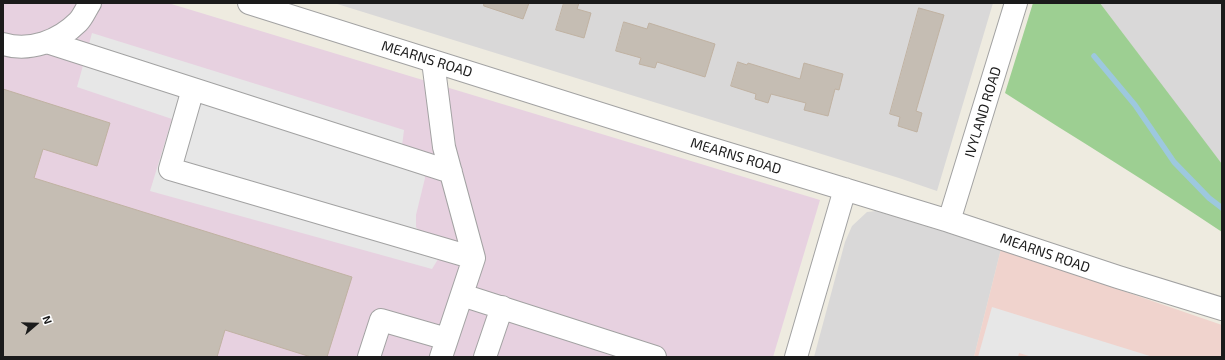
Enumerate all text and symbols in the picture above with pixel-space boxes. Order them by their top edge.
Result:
street label: MEARNS ROAD [379,37,475,81]
street label: IVYLAND ROAD [961,64,1005,160]
street label: MEARNS ROAD [688,134,784,178]
street label: MEARNS ROAD [998,230,1092,276]
north arrow [16,304,56,344]
text: N [40,314,55,326]

